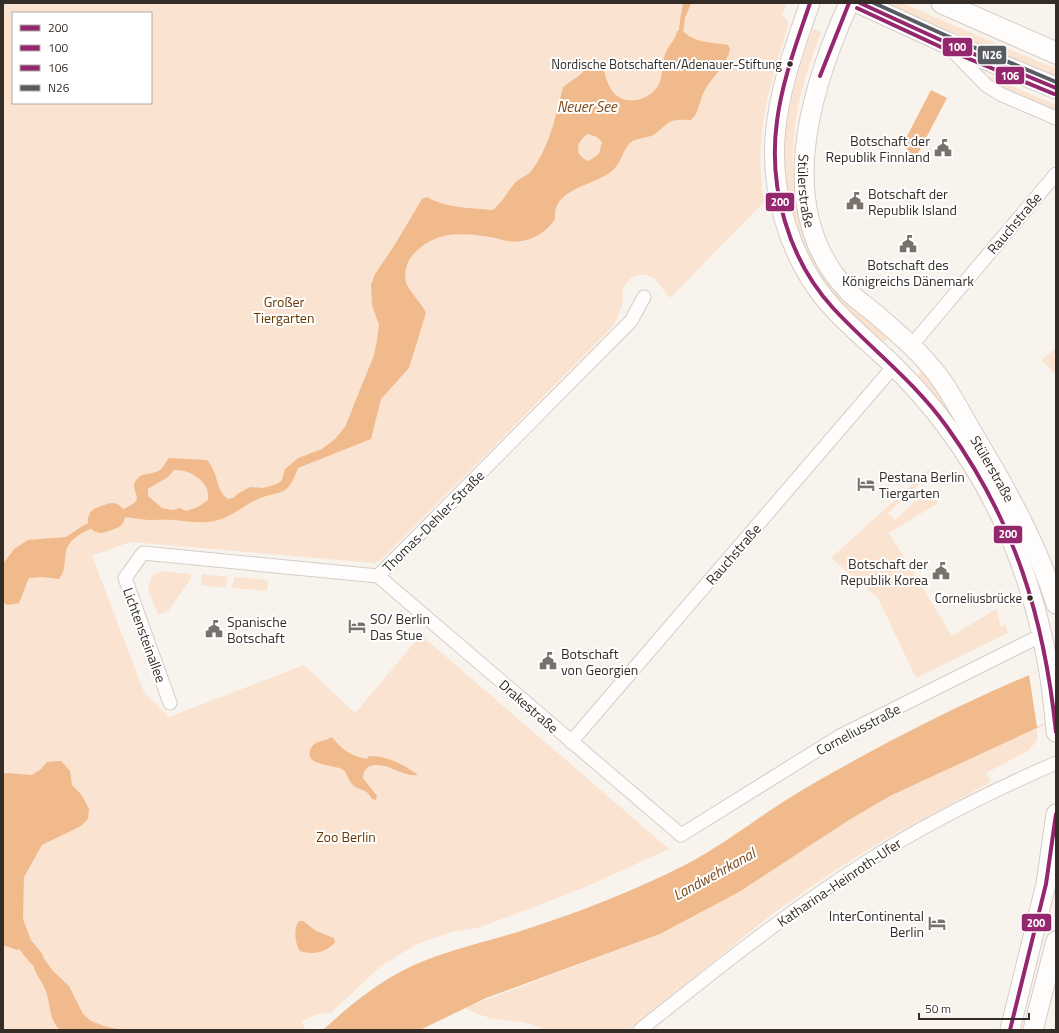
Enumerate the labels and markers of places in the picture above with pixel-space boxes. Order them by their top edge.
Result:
place label: Nordische Botschaften/Adenauer-Stiftung [551,54,782,74]
marker: Nordische Botschaften/Adenauer-Stiftung [785,59,795,69]
place label: Botschaft der Republik Finnland [826,130,930,167]
public building icon: Botschaft der Republik Finnland [933,138,953,158]
place label: Botschaft der Republik Island [868,183,957,220]
public building icon: Botschaft der Republik Island [845,191,865,211]
public building icon: Botschaft des Königreichs Dänemark [898,234,918,254]
place label: Botschaft des Königreichs Dänemark [842,254,974,291]
place label: Pestana Berlin Tiergarten [879,466,965,503]
hotel icon: Pestana Berlin Tiergarten [856,474,876,494]
place label: Botschaft der Republik Korea [840,553,928,590]
public building icon: Botschaft der Republik Korea [931,561,951,581]
place label: Corneliusbrücke [935,588,1022,608]
marker: Corneliusbrücke [1025,593,1035,603]
place label: SO/ Berlin Das Stue [370,608,430,645]
place label: Spanische Botschaft [227,611,287,648]
hotel icon: SO/ Berlin Das Stue [347,616,367,636]
public building icon: Spanische Botschaft [204,619,224,639]
place label: Botschaft von Georgien [561,643,638,680]
public building icon: Botschaft von Georgien [538,651,558,671]
place label: InterContinental Berlin [829,905,924,942]
hotel icon: InterContinental Berlin [927,913,947,933]

